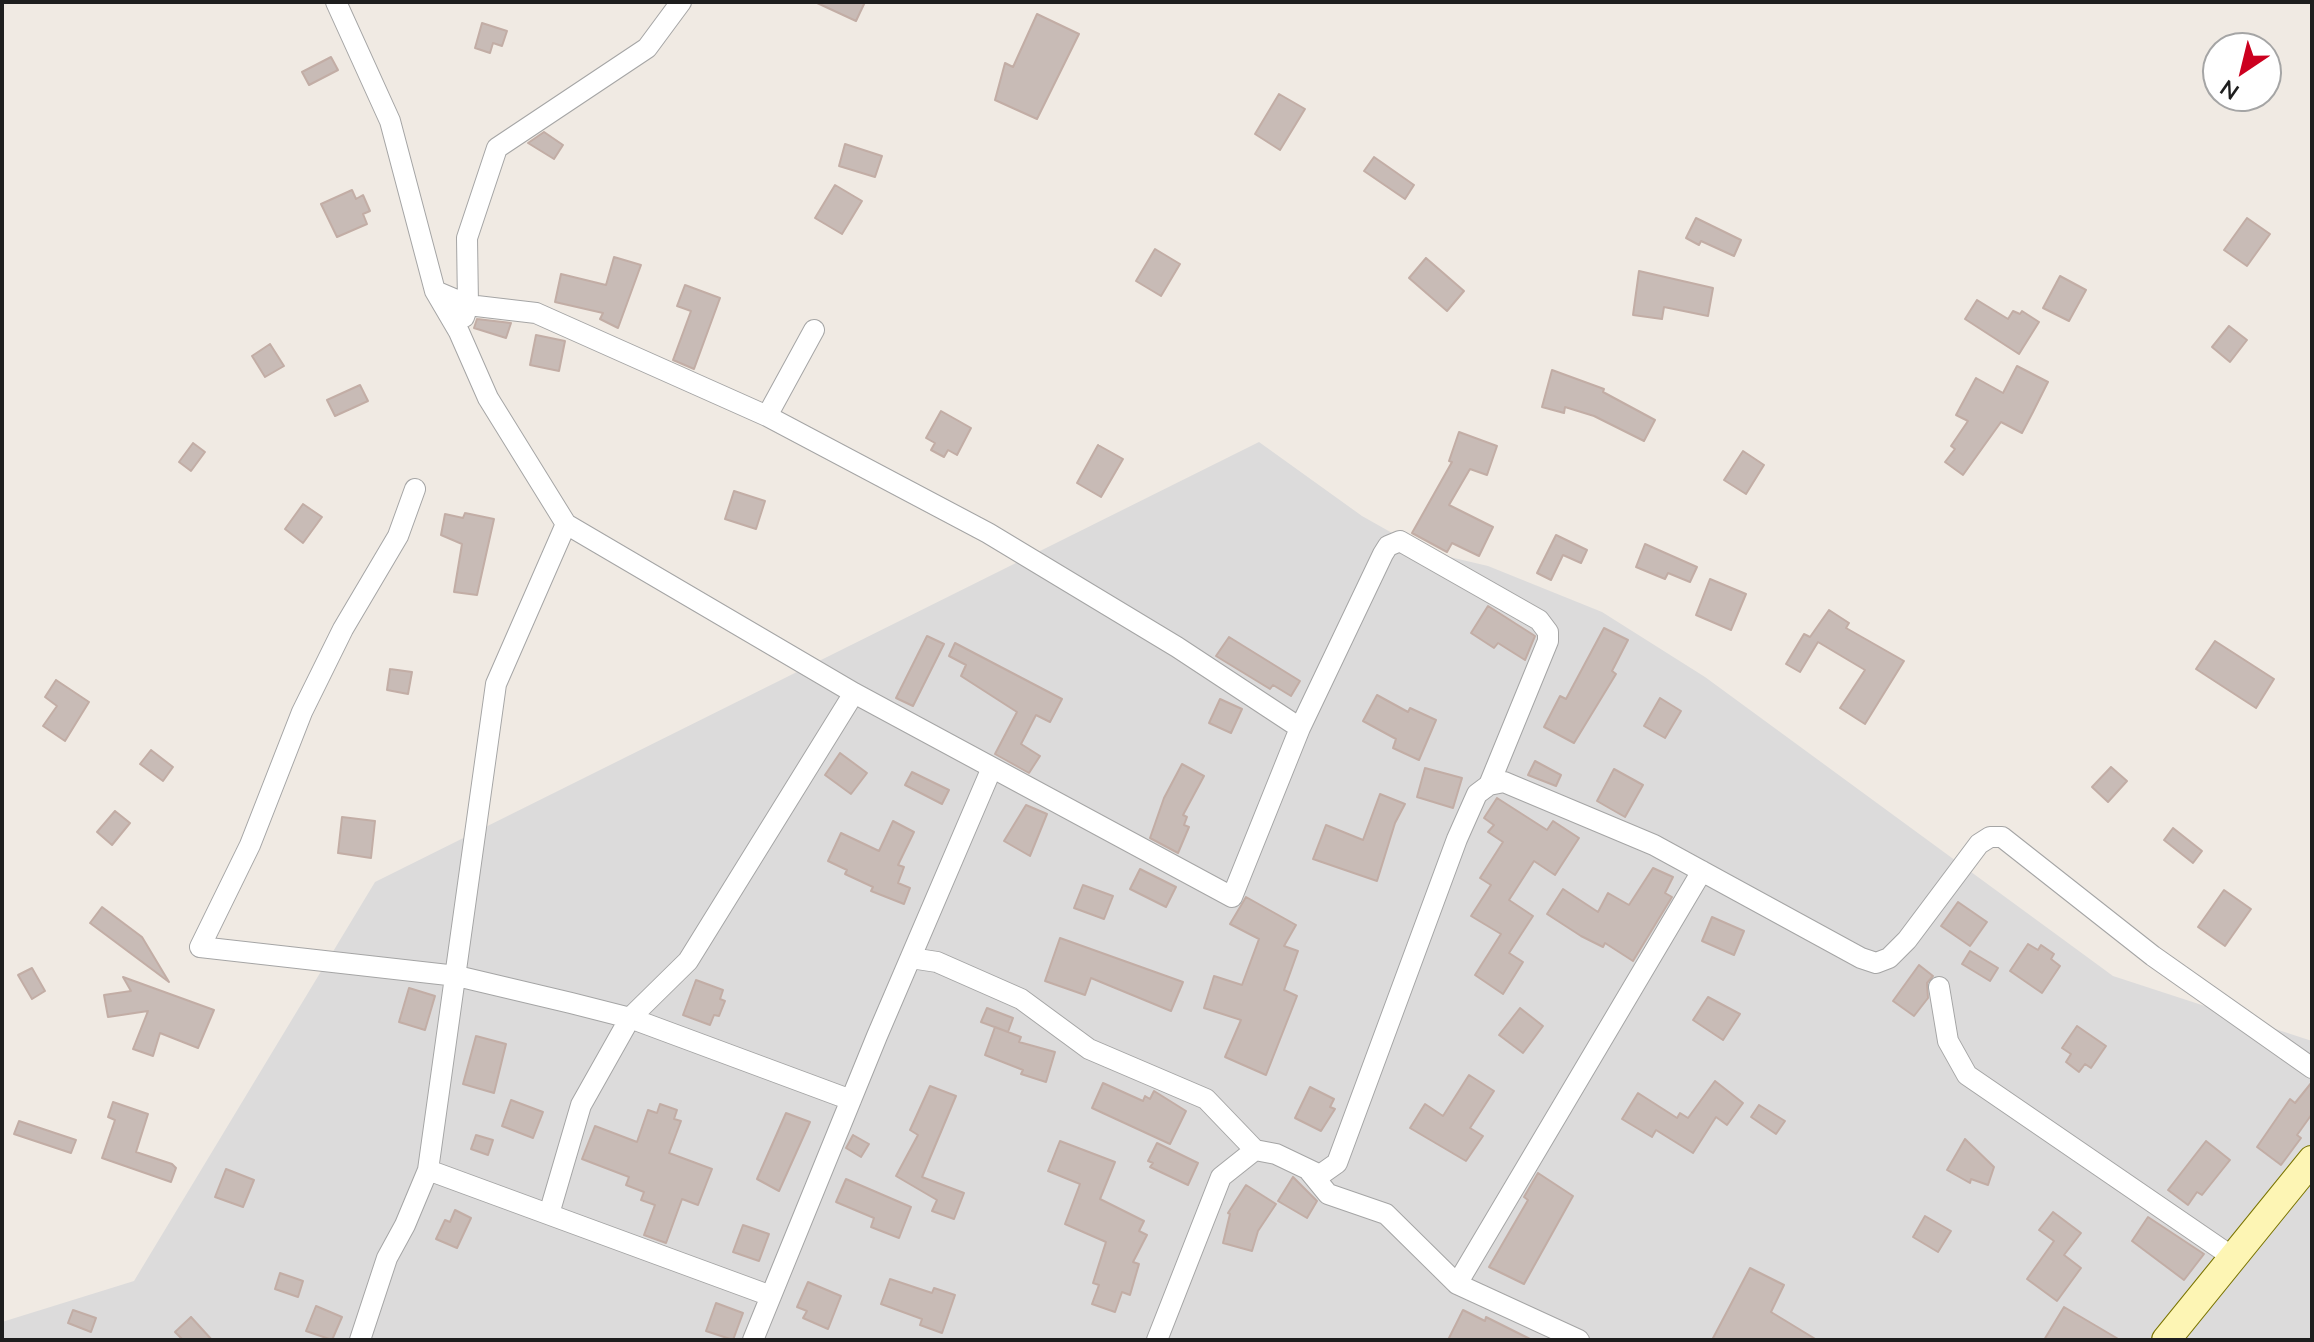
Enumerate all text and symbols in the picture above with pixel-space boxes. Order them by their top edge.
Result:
north arrow [2202,32,2282,112]
text: N [2215,74,2244,106]

